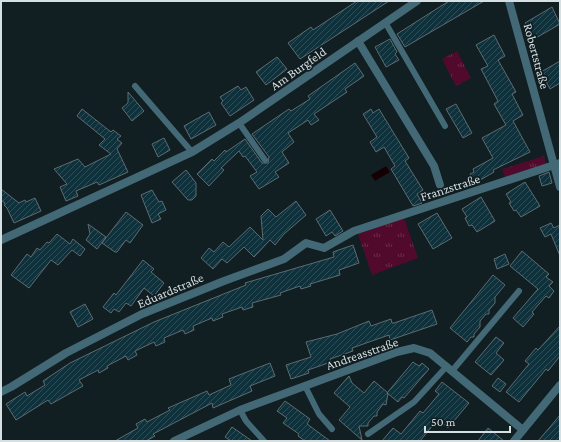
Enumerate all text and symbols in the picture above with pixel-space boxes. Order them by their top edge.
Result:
street label: Robertstraße [521,22,553,91]
street label: Am Burgfeld [267,44,329,93]
street label: Franzstraße [418,171,482,204]
street label: Eduardstraße [135,270,206,311]
street label: Andreasstraße [324,334,400,373]
scale bar [425,408,510,434]
text: 50 m [431,415,456,429]

